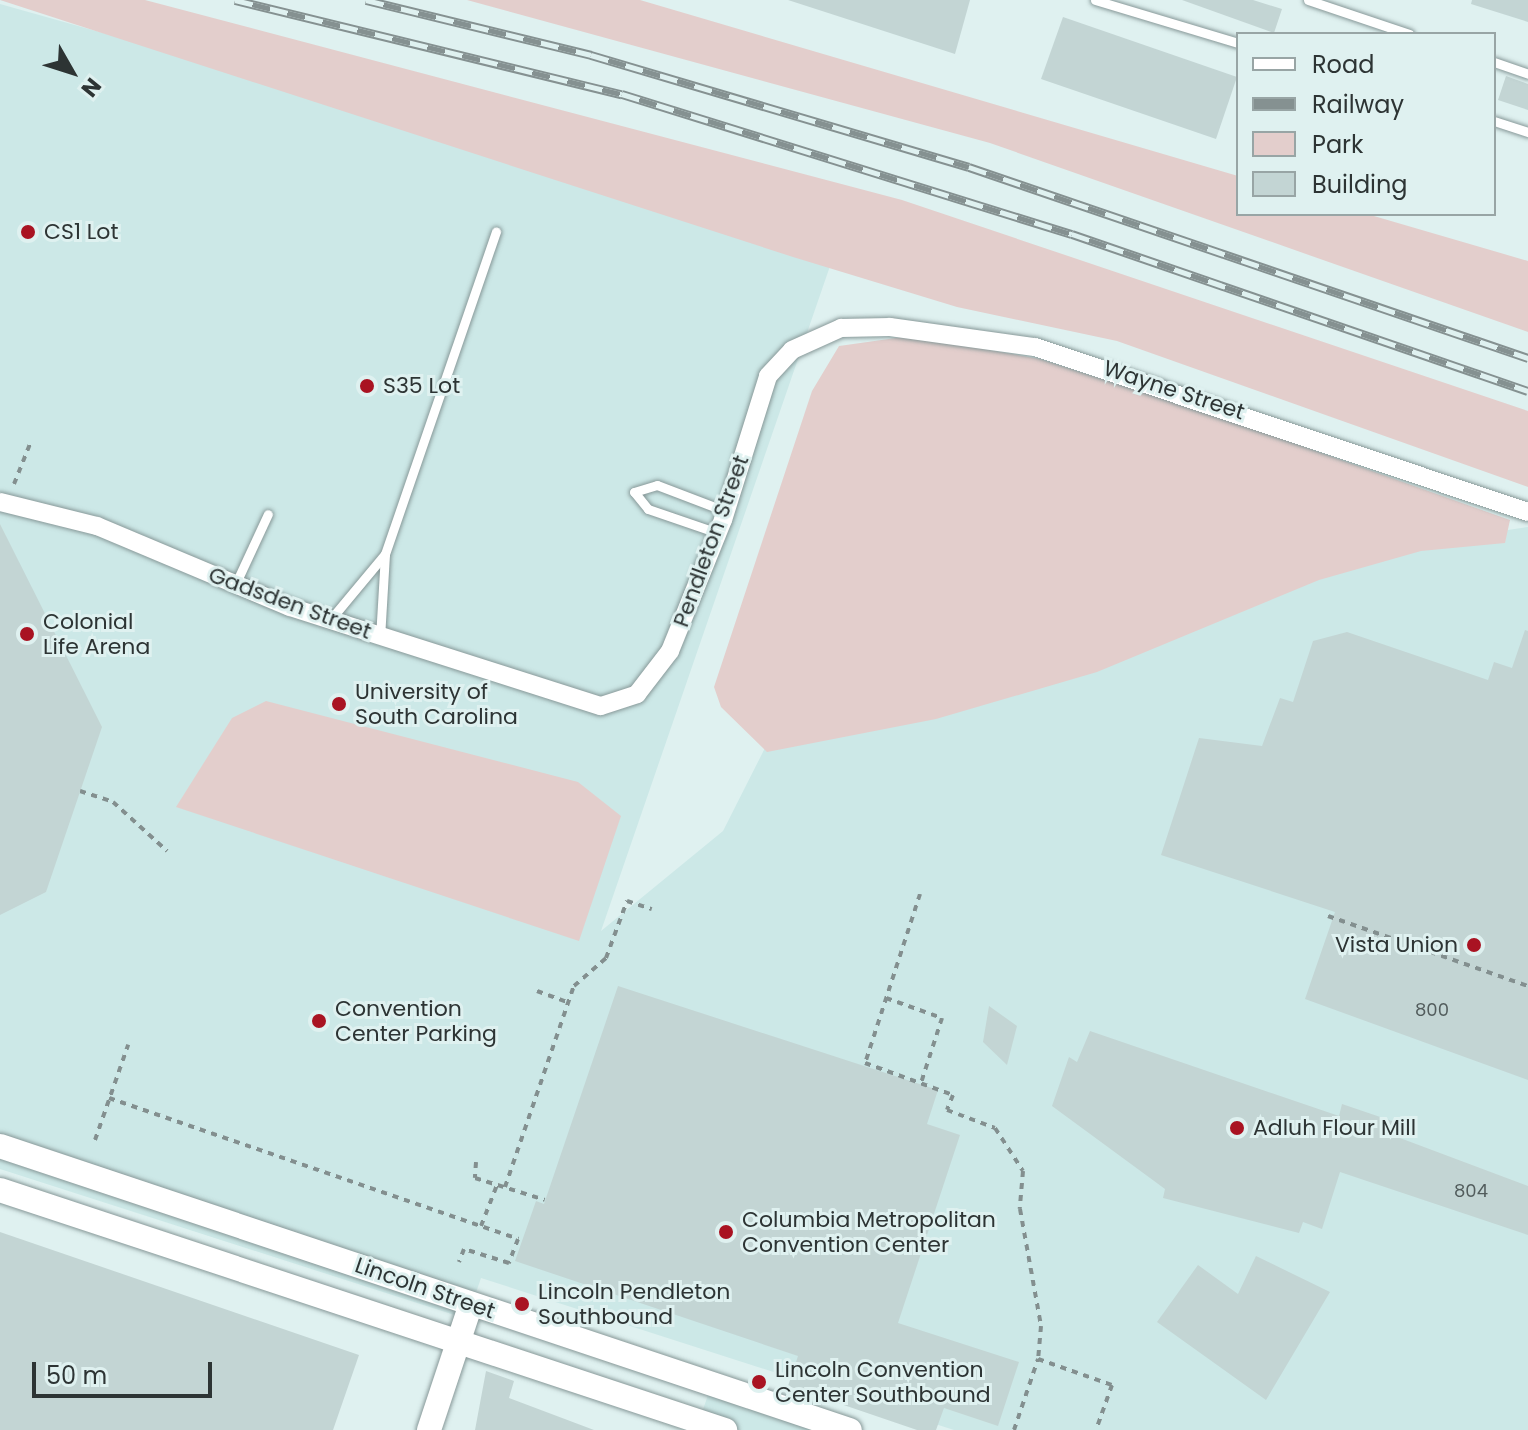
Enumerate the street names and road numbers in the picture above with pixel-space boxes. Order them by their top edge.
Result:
street label: Wayne Street [1100,355,1248,425]
street label: Pendleton Street [668,452,754,630]
street label: Gadsden Street [205,561,375,645]
street label: Lincoln Street [352,1252,498,1324]

